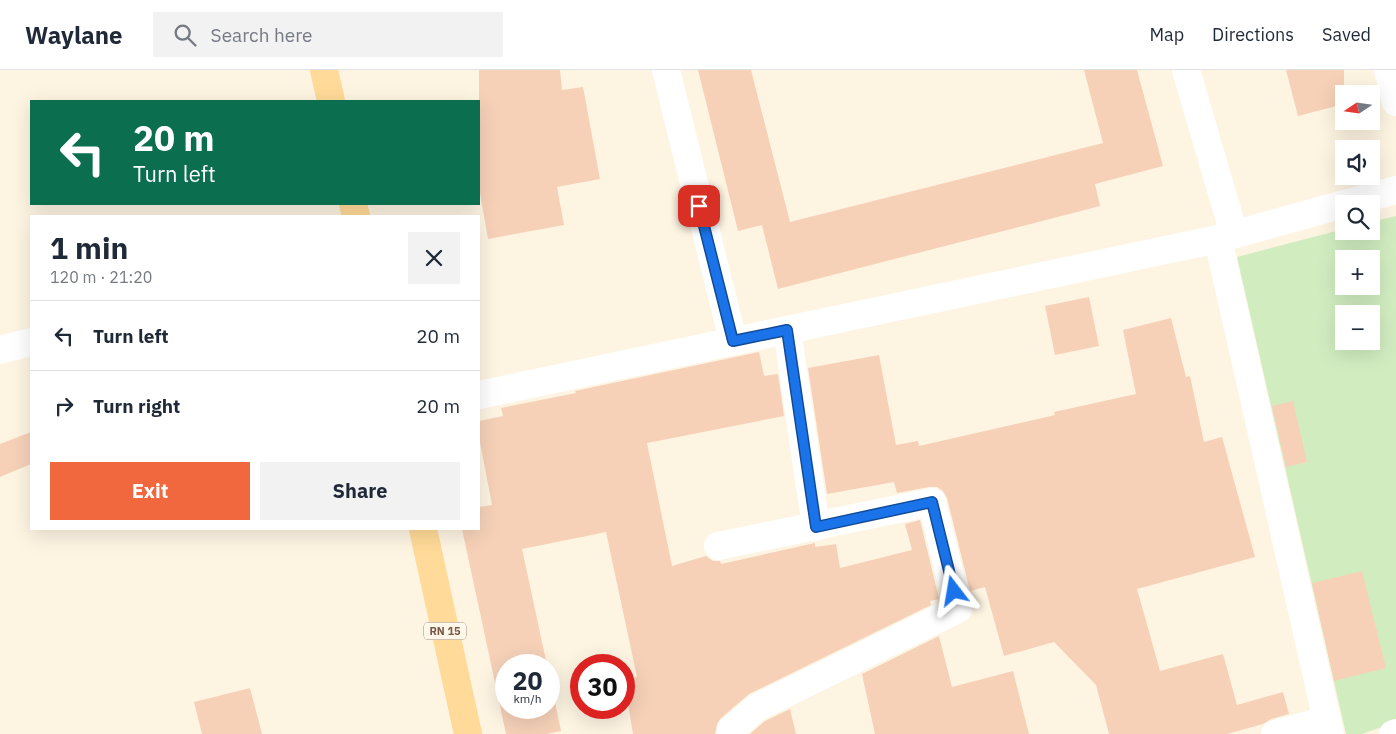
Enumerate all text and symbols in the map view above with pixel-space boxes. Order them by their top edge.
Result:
search box [153,12,503,57]
text: Waylane [25,19,123,51]
icon: search [171,21,199,49]
text: Search here [211,23,312,47]
text: Map [1149,23,1184,46]
text: Directions [1212,23,1294,46]
text: Saved [1322,23,1371,46]
north arrow [1335,85,1380,130]
map controls [1335,85,1380,350]
text: 20 m [133,115,215,161]
icon: left [50,120,115,185]
button: sound [1335,140,1380,185]
text: Turn left [133,159,216,188]
pin [678,185,720,227]
icon: arrive [685,192,713,220]
button: search [1335,195,1380,240]
text: 1 min [50,228,128,267]
button: close [408,232,460,284]
button: + [1335,250,1380,295]
text: 120 m · 21:20 [50,267,152,287]
button: − [1335,305,1380,350]
icon: left [50,322,78,350]
text: Turn left [93,324,169,348]
text: 20 m [416,324,460,348]
icon: right [50,392,78,420]
text: Turn right [93,394,180,418]
text: 20 m [416,394,460,418]
button: Exit [50,462,250,520]
button: Share [260,462,460,520]
position arrow [927,564,979,616]
road number: RN 15 [424,622,466,640]
speed limit sign: 30 [570,654,635,719]
text: 20 [512,664,543,697]
text: km/h [513,691,542,706]

